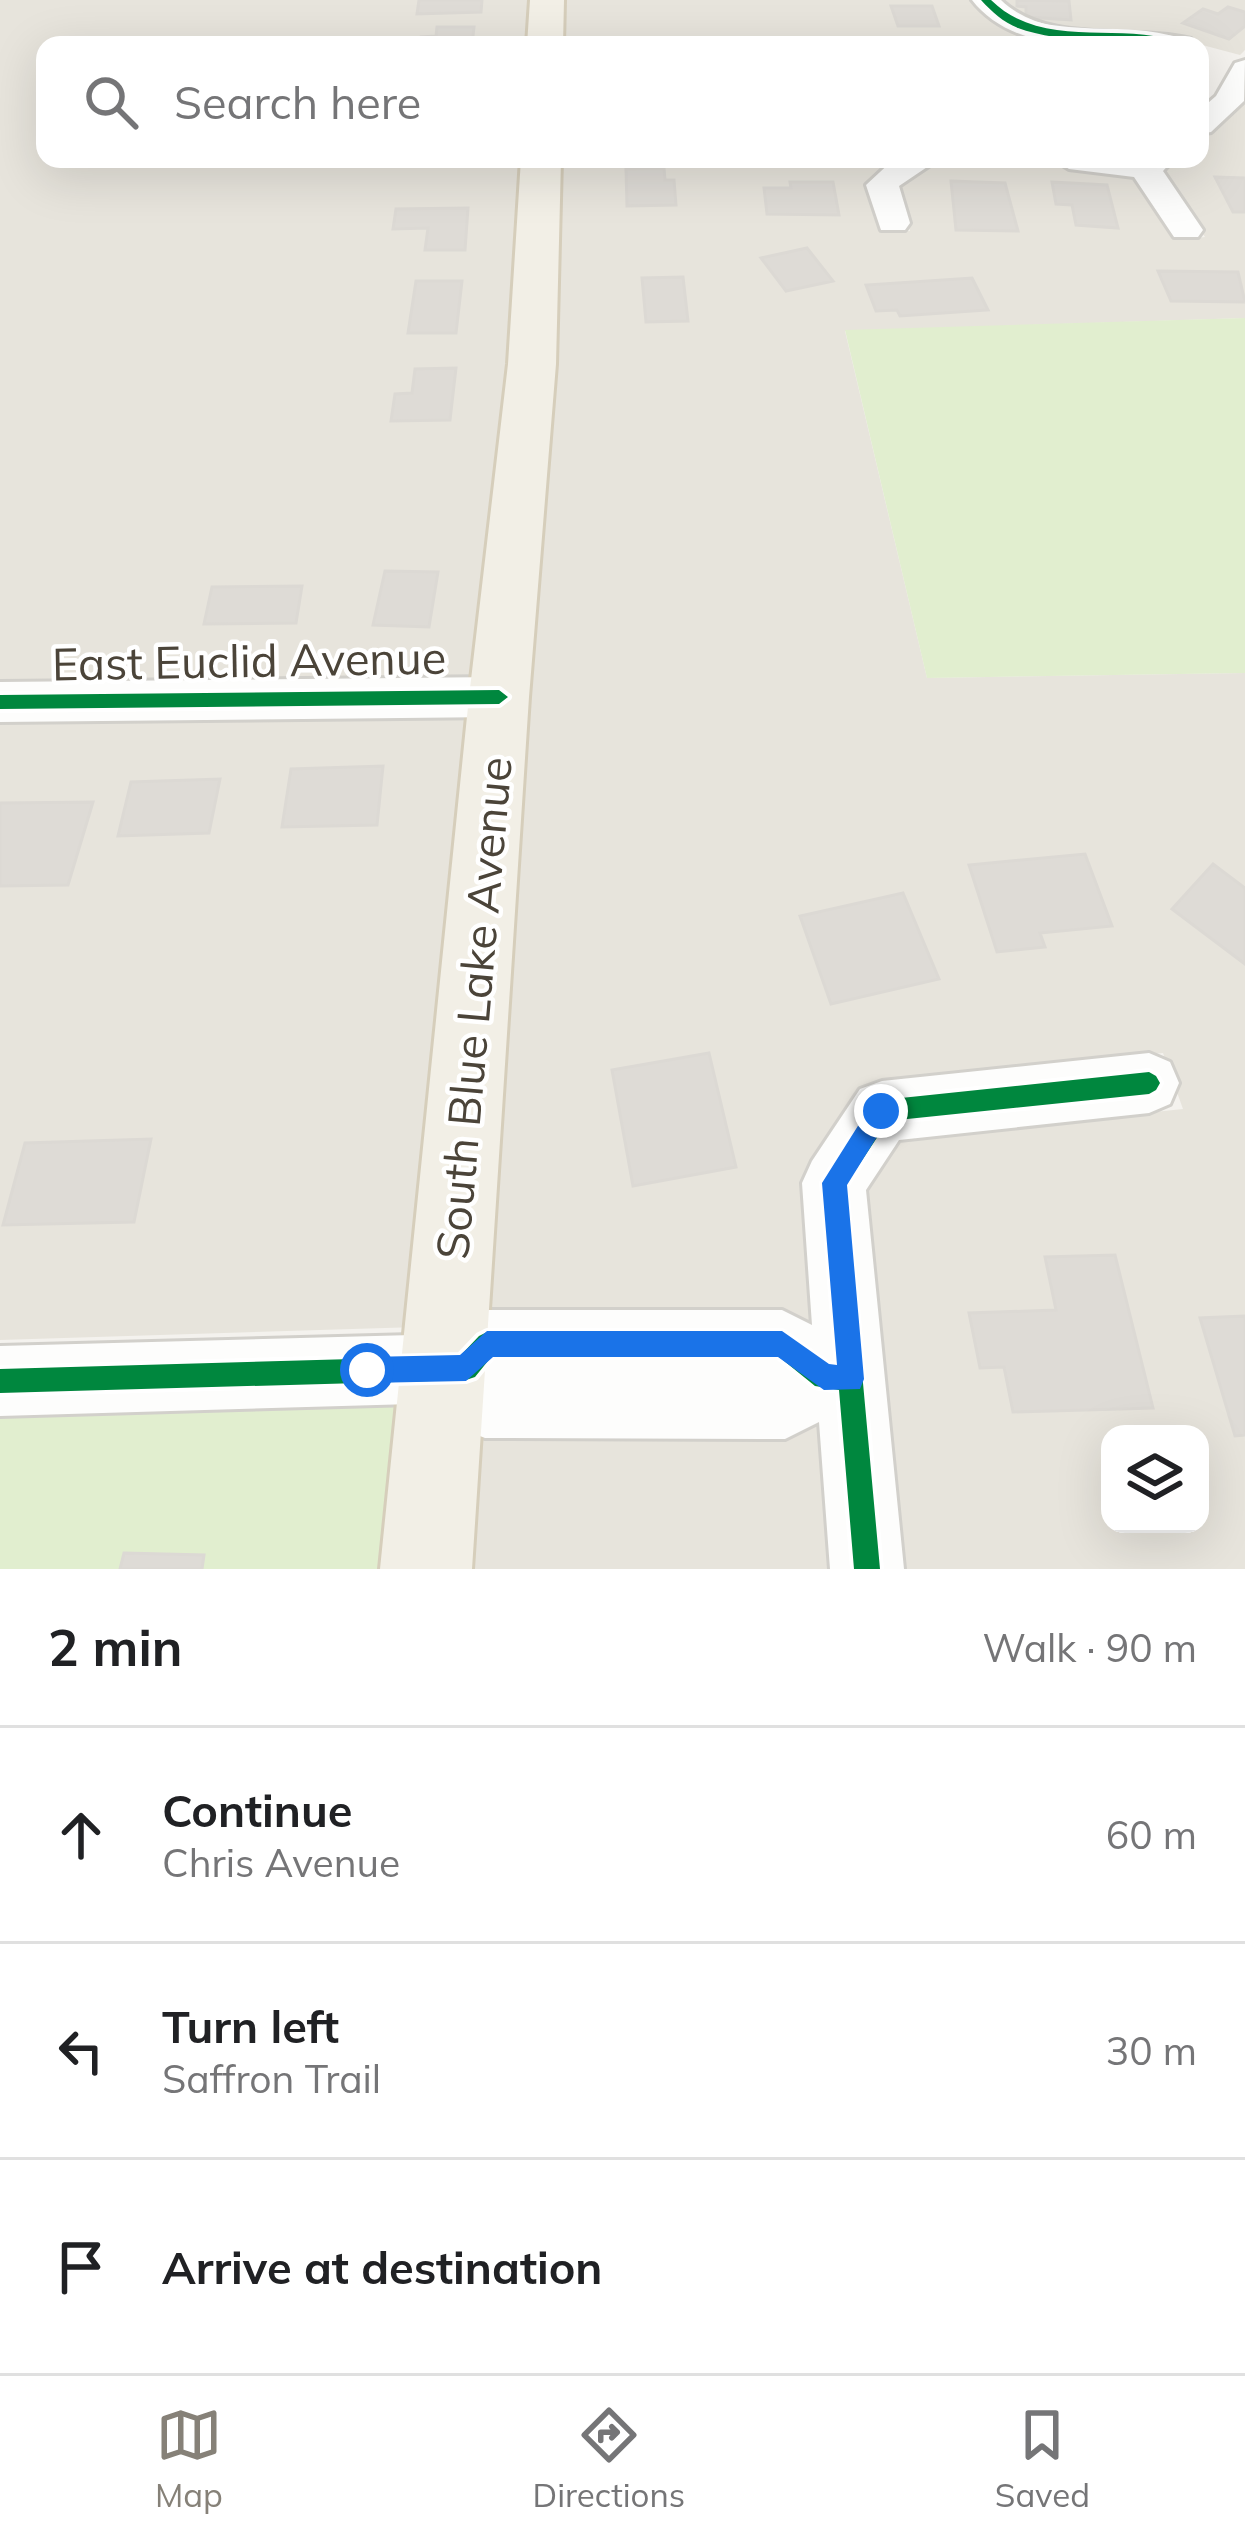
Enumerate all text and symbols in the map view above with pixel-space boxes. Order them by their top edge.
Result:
search box [36,36,1209,168]
icon: search [78,69,144,135]
text: Search here [174,74,421,130]
street label: East Euclid Avenue [51,629,447,691]
street label: South Blue Lake Avenue [423,754,523,1262]
route end [854,1084,908,1138]
route start [340,1343,394,1397]
map controls [1101,1425,1209,1533]
button: layers [1101,1425,1209,1533]
text: 2 min [48,1615,183,1679]
text: Walk · 90 m [983,1623,1197,1672]
text: Continue [162,1782,352,1838]
icon: ahead [48,1802,114,1868]
text: 60 m [1106,1810,1197,1859]
text: Chris Avenue [162,1838,400,1887]
text: Turn left [162,1998,339,2054]
icon: left [48,2018,114,2084]
text: 30 m [1106,2026,1197,2075]
text: Saffron Trail [162,2054,381,2103]
icon: arrive [48,2234,114,2300]
text: Arrive at destination [162,2239,602,2295]
tab: Map [155,2402,223,2515]
tab: Directions [533,2402,685,2515]
tab: Saved [995,2402,1090,2515]

